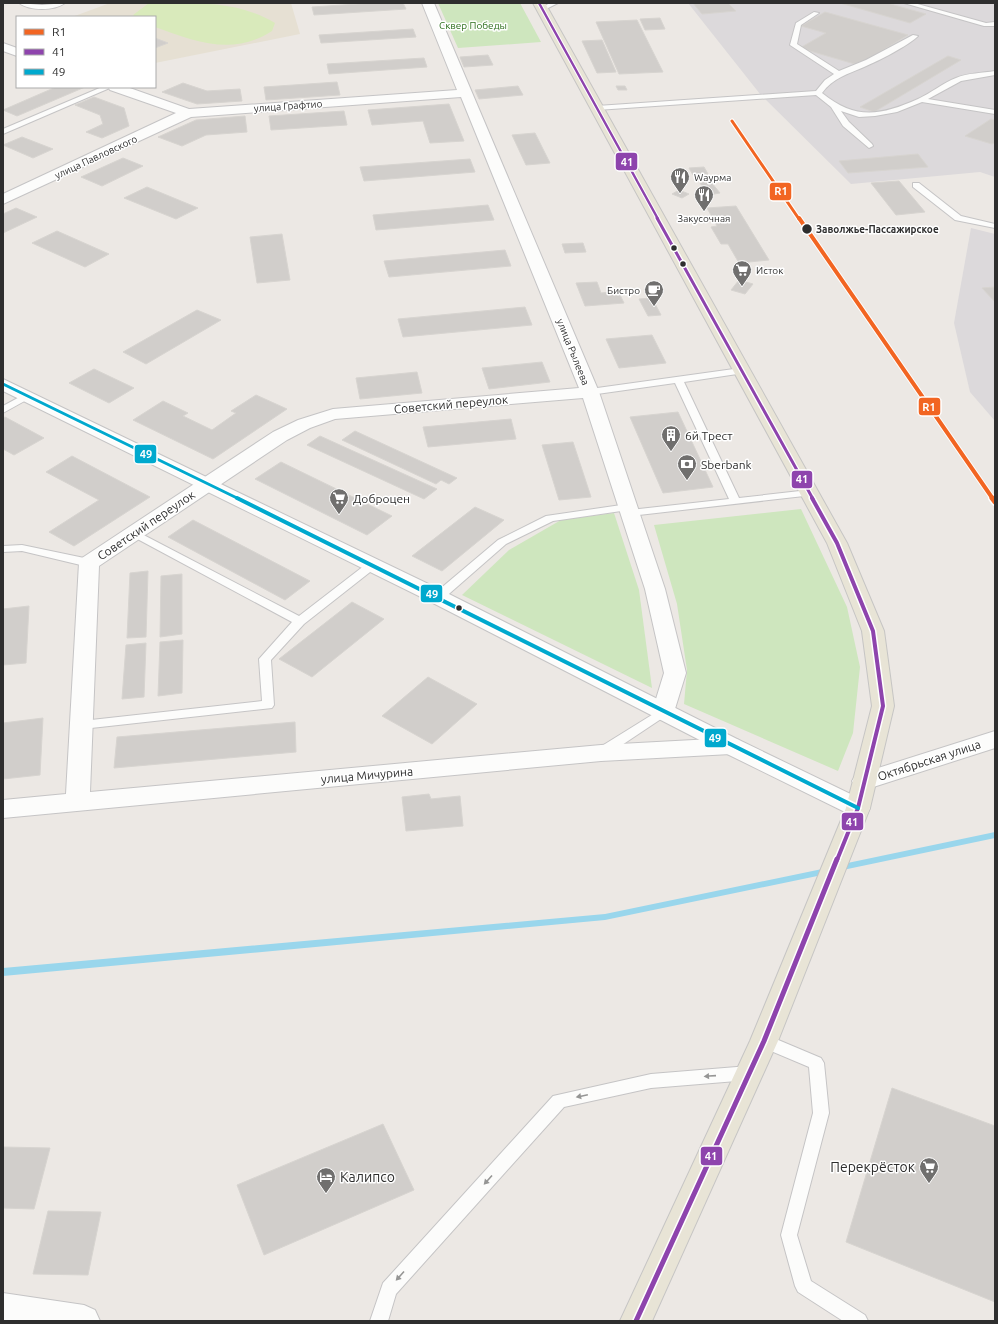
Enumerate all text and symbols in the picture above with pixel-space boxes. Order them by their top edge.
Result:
legend [16,16,156,88]
park label: Сквер Победы [439,20,507,31]
text: R1 [52,25,66,38]
text: 41 [52,45,66,58]
text: 49 [52,65,66,78]
street label: улица Графтио [253,98,323,114]
street label: улица Павловского [53,133,139,181]
line badge: 41 [615,152,638,171]
text: 41 [621,156,633,168]
restaurant icon: Wаурма [669,166,691,194]
place label: Wаурма [694,172,731,183]
line badge: R1 [769,182,792,201]
restaurant icon: Закусочная [693,184,715,212]
text: R1 [774,185,788,197]
place label: Закусочная [678,213,730,224]
marker: Заволжье-Пассажирское [800,222,814,236]
place label: Заволжье-Пассажирское [816,224,939,235]
unlabelled marker [669,243,679,253]
unlabelled marker [678,259,688,269]
supermarket icon: Исток [731,259,753,287]
place label: Исток [756,265,783,276]
cafe icon: Бистро [643,279,665,307]
place label: Бистро [607,285,640,296]
street label: улица Рылеева [555,317,591,387]
street label: Советский переулок [393,393,509,415]
line badge: R1 [918,397,941,416]
text: R1 [922,401,936,413]
building icon: 6й Трест [660,424,682,452]
place label: 6й Трест [685,429,733,442]
line badge: 49 [134,444,157,464]
text: 49 [140,448,152,460]
bank icon: Sberbank [676,453,698,481]
place label: Sberbank [701,458,752,471]
line badge: 41 [791,470,813,489]
text: 41 [796,473,808,485]
supermarket icon: Доброцен [328,487,350,515]
street label: Советский переулок [95,488,197,562]
place label: Доброцен [353,492,410,505]
line badge: 49 [420,584,443,603]
text: 49 [426,588,438,600]
unlabelled marker [454,603,464,613]
line badge: 49 [704,728,727,748]
text: 49 [709,732,721,744]
street label: Октябрьская улица [876,737,982,783]
street label: улица Мичурина [320,764,414,786]
line badge: 41 [841,812,864,831]
text: 41 [846,816,858,828]
one-way arrow [704,1073,716,1080]
one-way arrow [576,1094,588,1100]
line badge: 41 [700,1146,723,1166]
text: 41 [705,1150,717,1162]
supermarket icon: Перекрёсток [918,1156,940,1184]
place label: Перекрёсток [830,1159,915,1175]
hotel icon: Калипсо [315,1166,337,1194]
place label: Калипсо [340,1169,395,1185]
one-way arrow [483,1175,492,1185]
one-way arrow [396,1271,405,1282]

